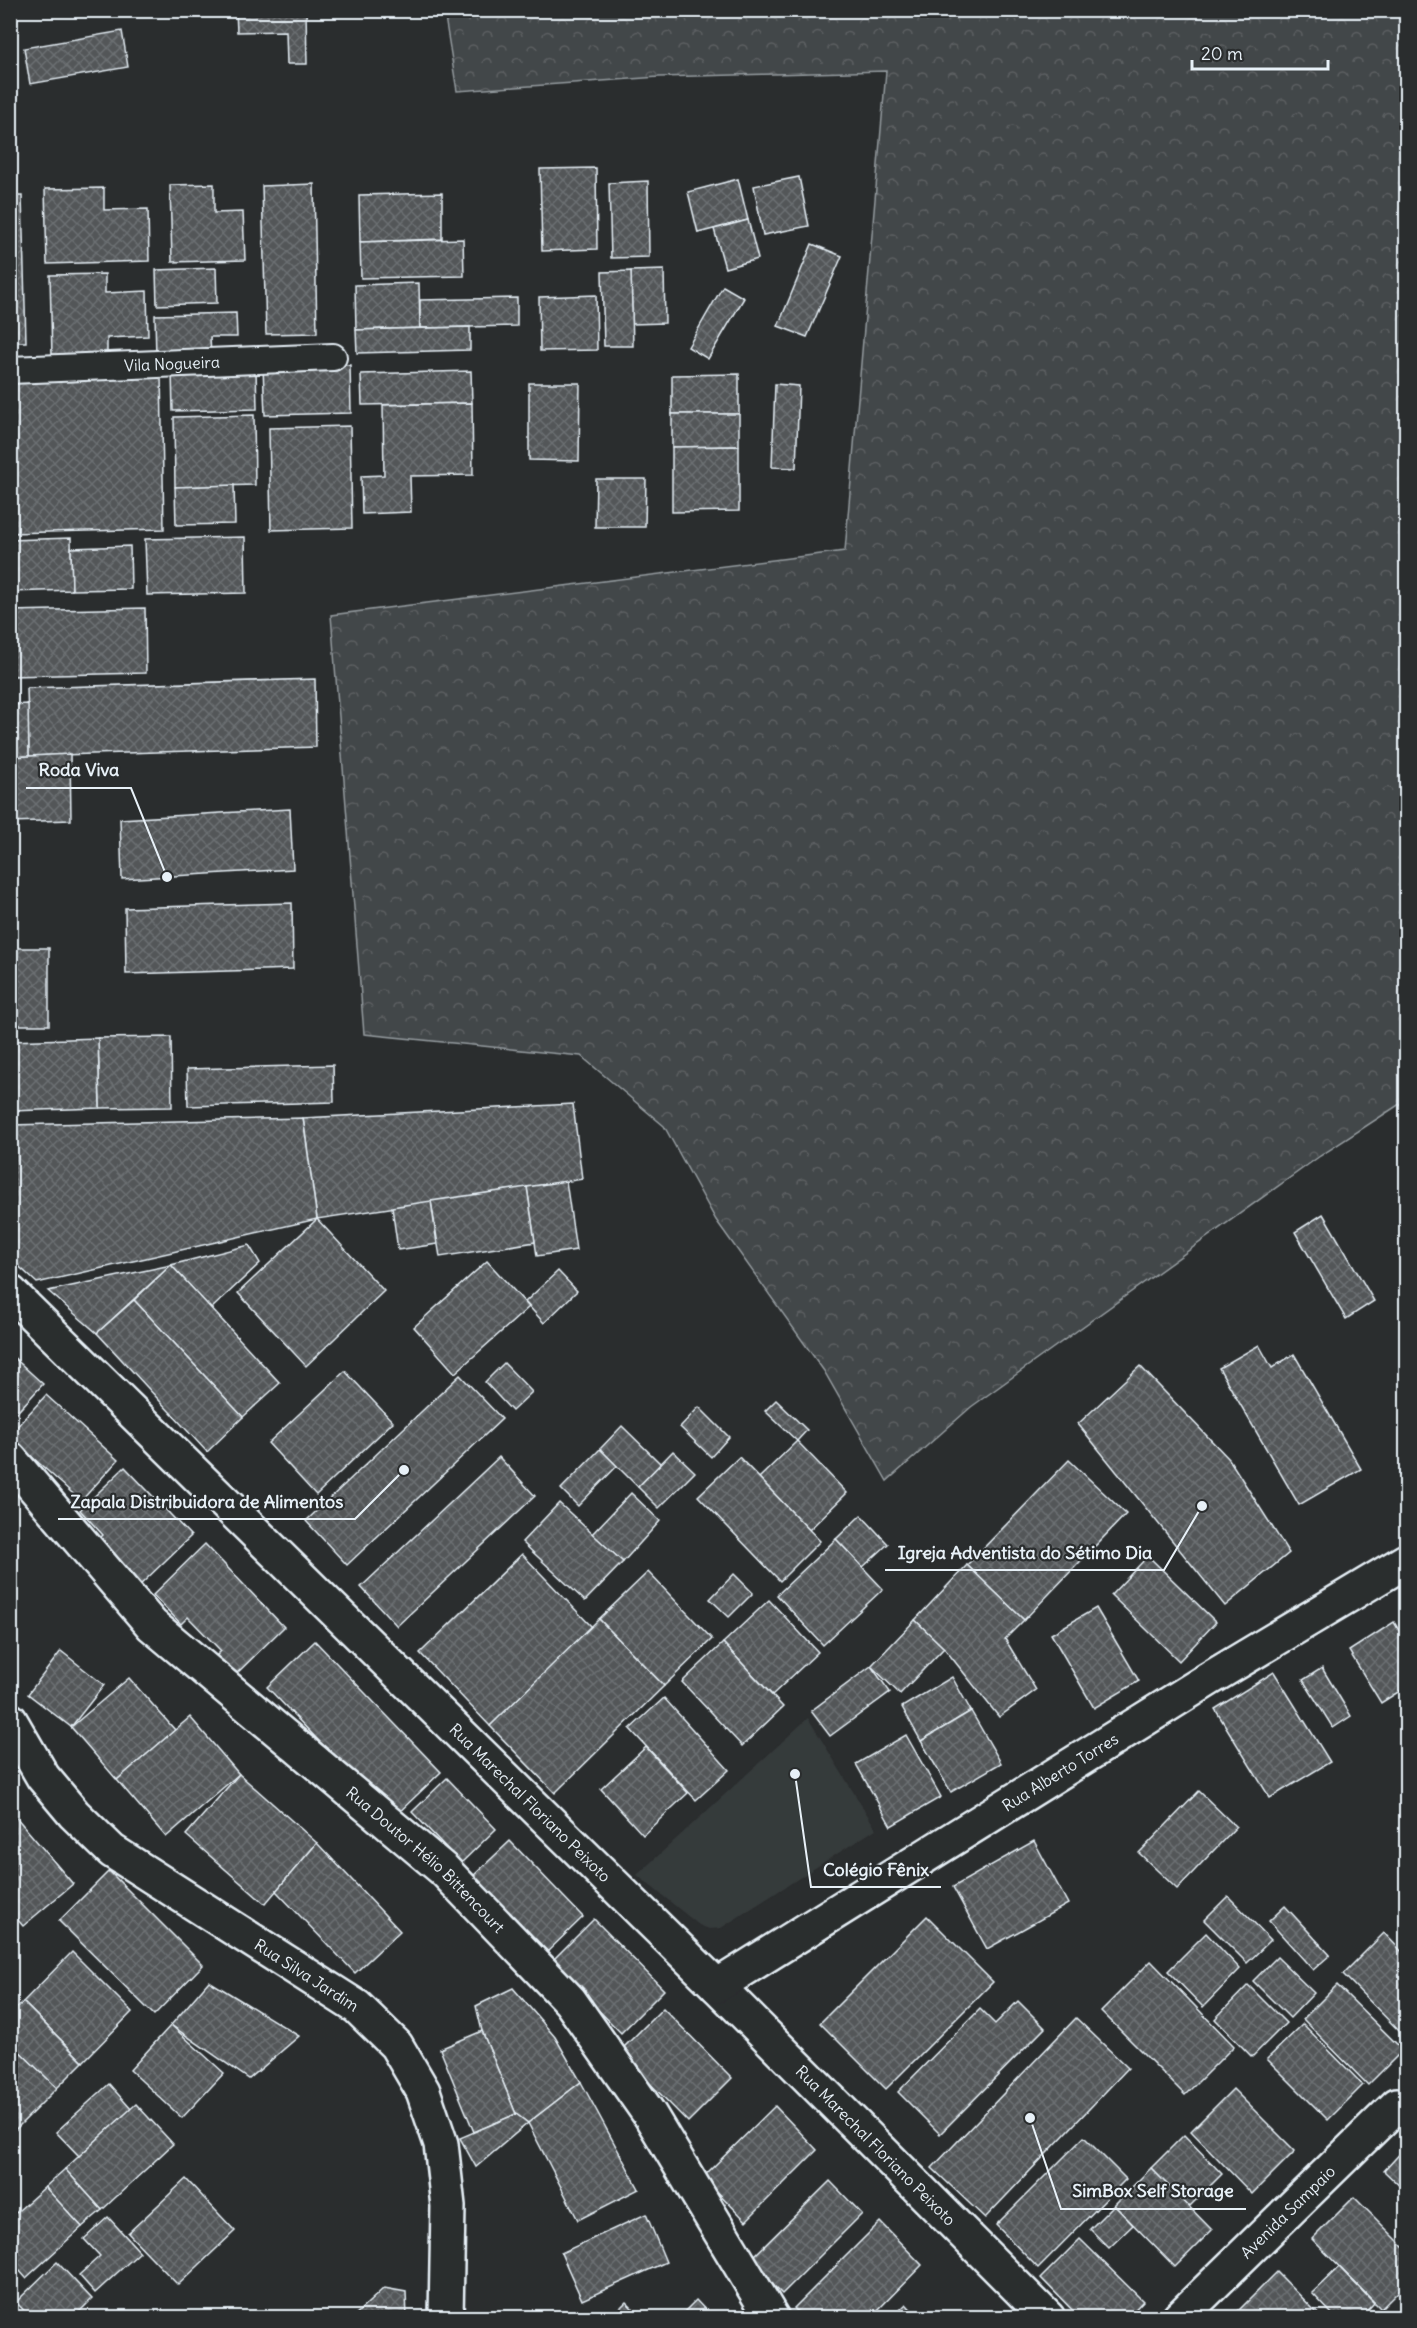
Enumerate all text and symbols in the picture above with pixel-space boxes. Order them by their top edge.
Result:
scale bar [1192,33,1328,71]
text: 20 m [1201,42,1243,65]
street label: Vila Nogueira [124,352,220,375]
callout: Roda Viva [26,752,131,788]
text: Roda Viva [39,758,119,781]
callout: Zapala Distribuidora de Alimentos [58,1483,355,1519]
text: Zapala Distribuidora de Alimentos [71,1490,343,1513]
callout: Igreja Adventista do Sétimo Dia [885,1534,1164,1570]
text: Igreja Adventista do Sétimo Dia [898,1541,1152,1564]
street label: Rua Marechal Floriano Peixoto [445,1719,615,1886]
street label: Rua Alberto Torres [998,1728,1122,1816]
street label: Rua Doutor Hélio Bittencourt [342,1782,509,1937]
callout: Colégio Fênix [811,1851,941,1887]
text: Colégio Fênix [823,1858,929,1881]
street label: Rua Silva Jardim [251,1934,363,2016]
street label: Rua Marechal Floriano Peixoto [792,2061,960,2230]
street label: Avenida Sampaio [1236,2161,1339,2263]
callout: SimBox Self Storage [1061,2173,1246,2209]
text: SimBox Self Storage [1072,2179,1234,2202]

